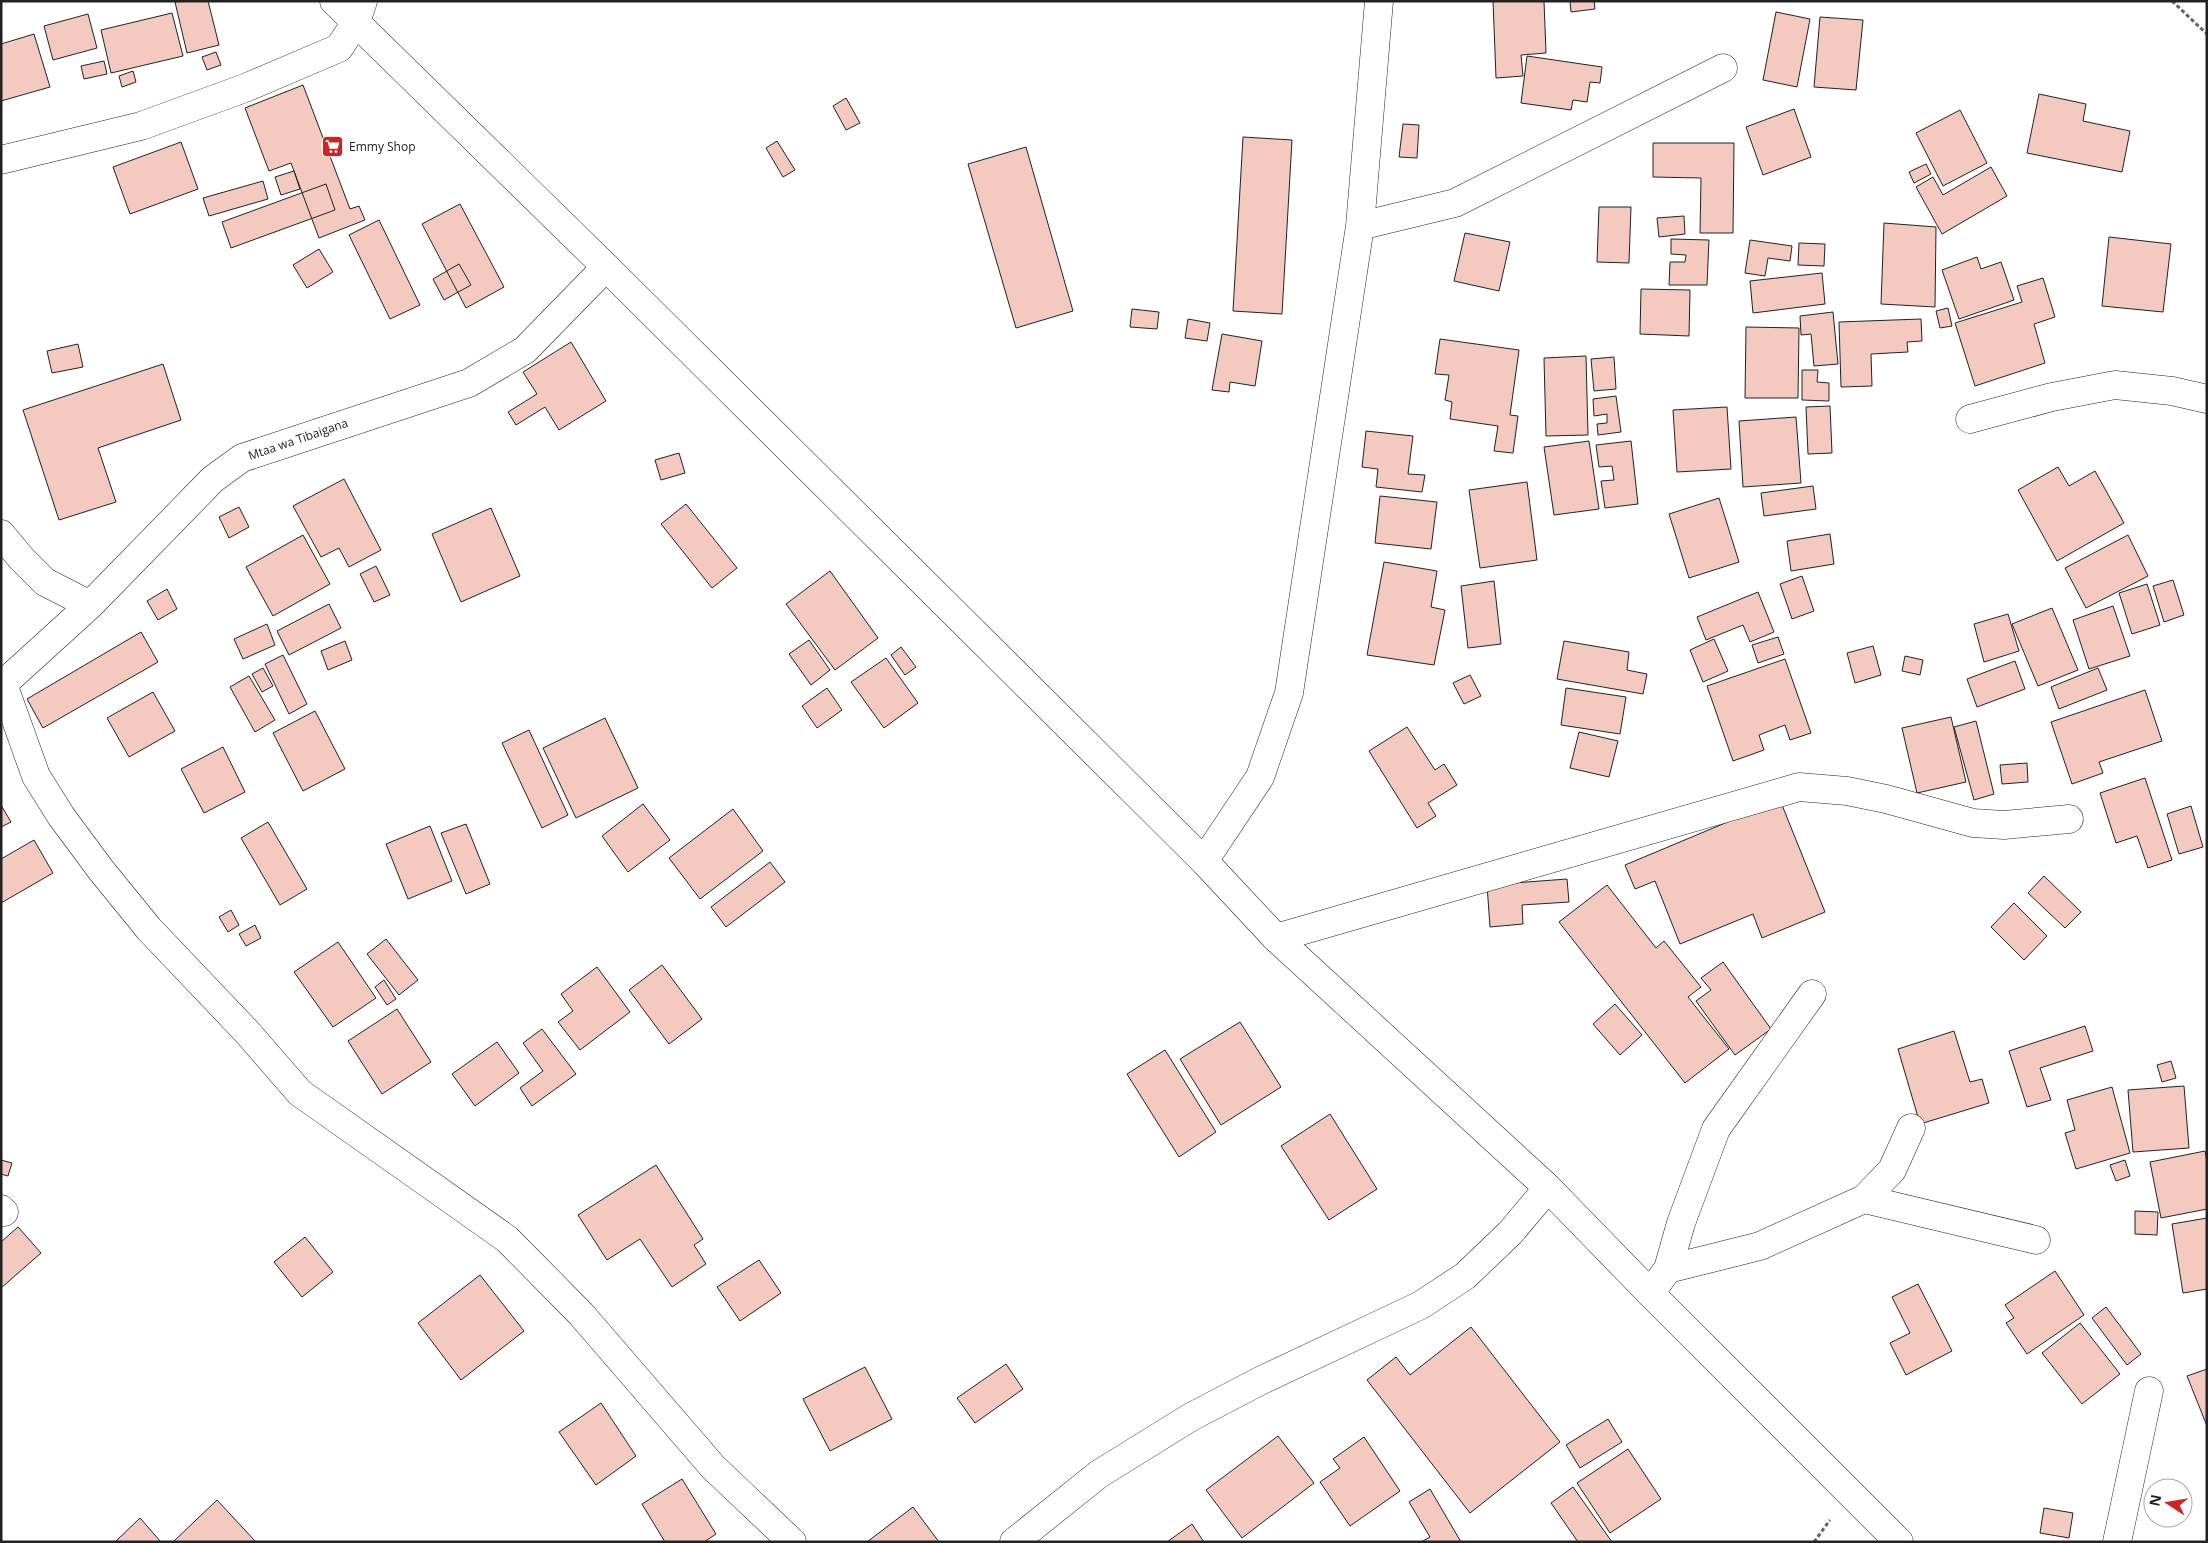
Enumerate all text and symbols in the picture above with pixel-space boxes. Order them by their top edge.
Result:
supermarket icon: Emmy Shop [321,134,345,158]
place label: Emmy Shop [349,138,416,155]
street label: Mtaa wa Tibaigana [246,414,350,464]
north arrow [2143,1478,2193,1528]
text: N [2144,1493,2165,1508]

